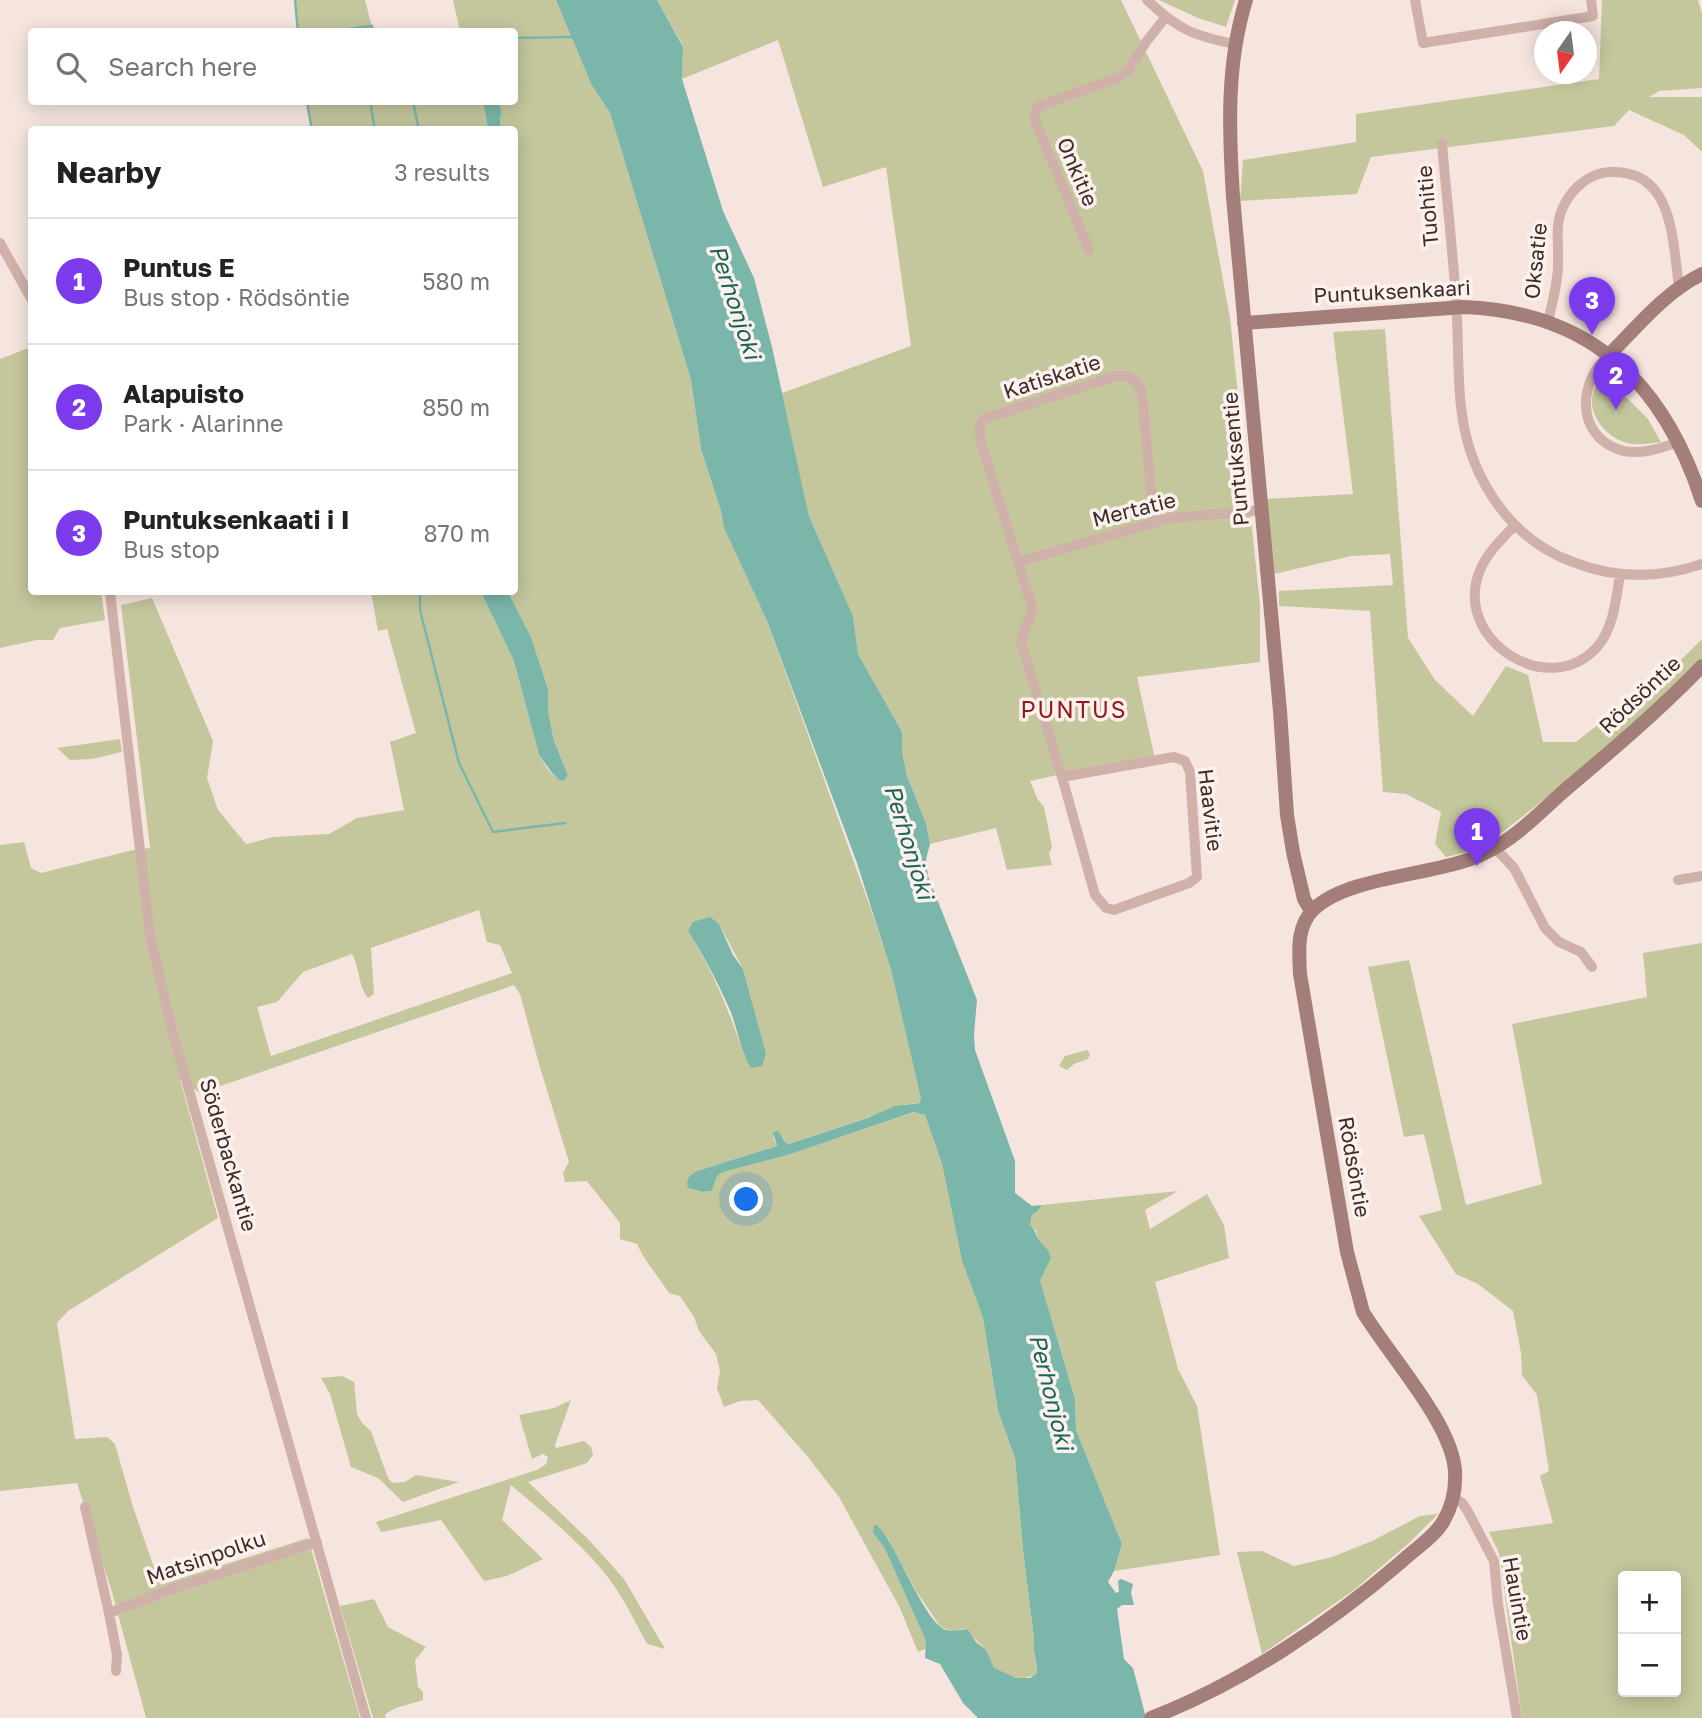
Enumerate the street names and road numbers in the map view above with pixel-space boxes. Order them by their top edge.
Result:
street label: Onkitie [1052,133,1104,210]
street label: Tuohitie [1411,165,1443,248]
street label: Oksatie [1518,222,1552,300]
street label: Puntuksenkaari [1313,274,1471,308]
street label: Katiskatie [1000,348,1104,404]
street label: Puntuksentie [1216,391,1254,527]
street label: Mertatie [1089,486,1178,532]
street label: Rödsöntie [1593,650,1686,739]
street label: Haavitie [1193,767,1229,853]
street label: Söderbackantie [195,1075,263,1234]
street label: Rödsöntie [1333,1114,1377,1219]
street label: Matsinpolku [143,1524,269,1590]
street label: Hauintie [1498,1555,1538,1643]

